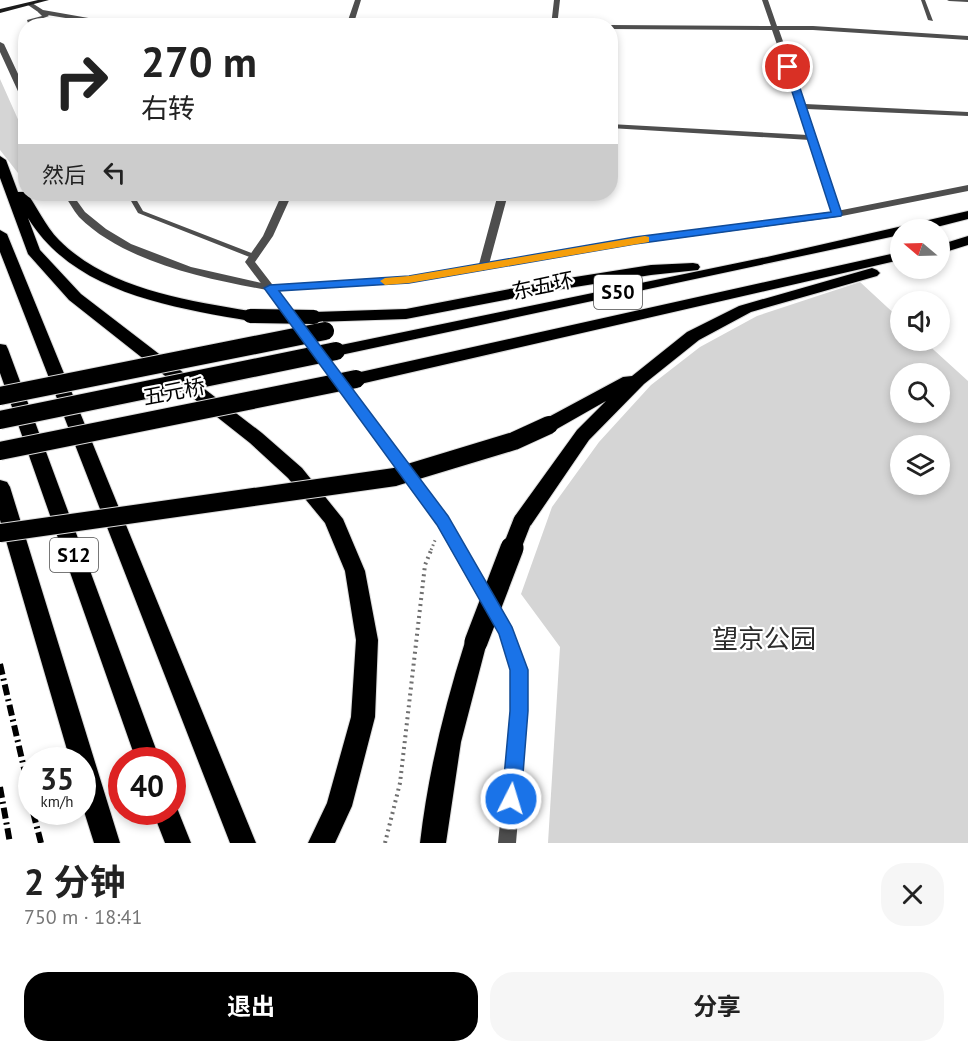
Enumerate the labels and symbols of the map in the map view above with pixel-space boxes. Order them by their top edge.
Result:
pin [762,41,813,92]
north arrow [890,219,950,279]
street label: 东五环 [509,266,577,305]
road number: S50 [594,275,642,309]
street label: 五元桥 [140,372,207,411]
road number: S12 [50,538,98,572]
park label: 望京公园 [712,622,816,655]
speed limit sign: 40 [108,747,186,825]
position arrow [479,767,543,831]

